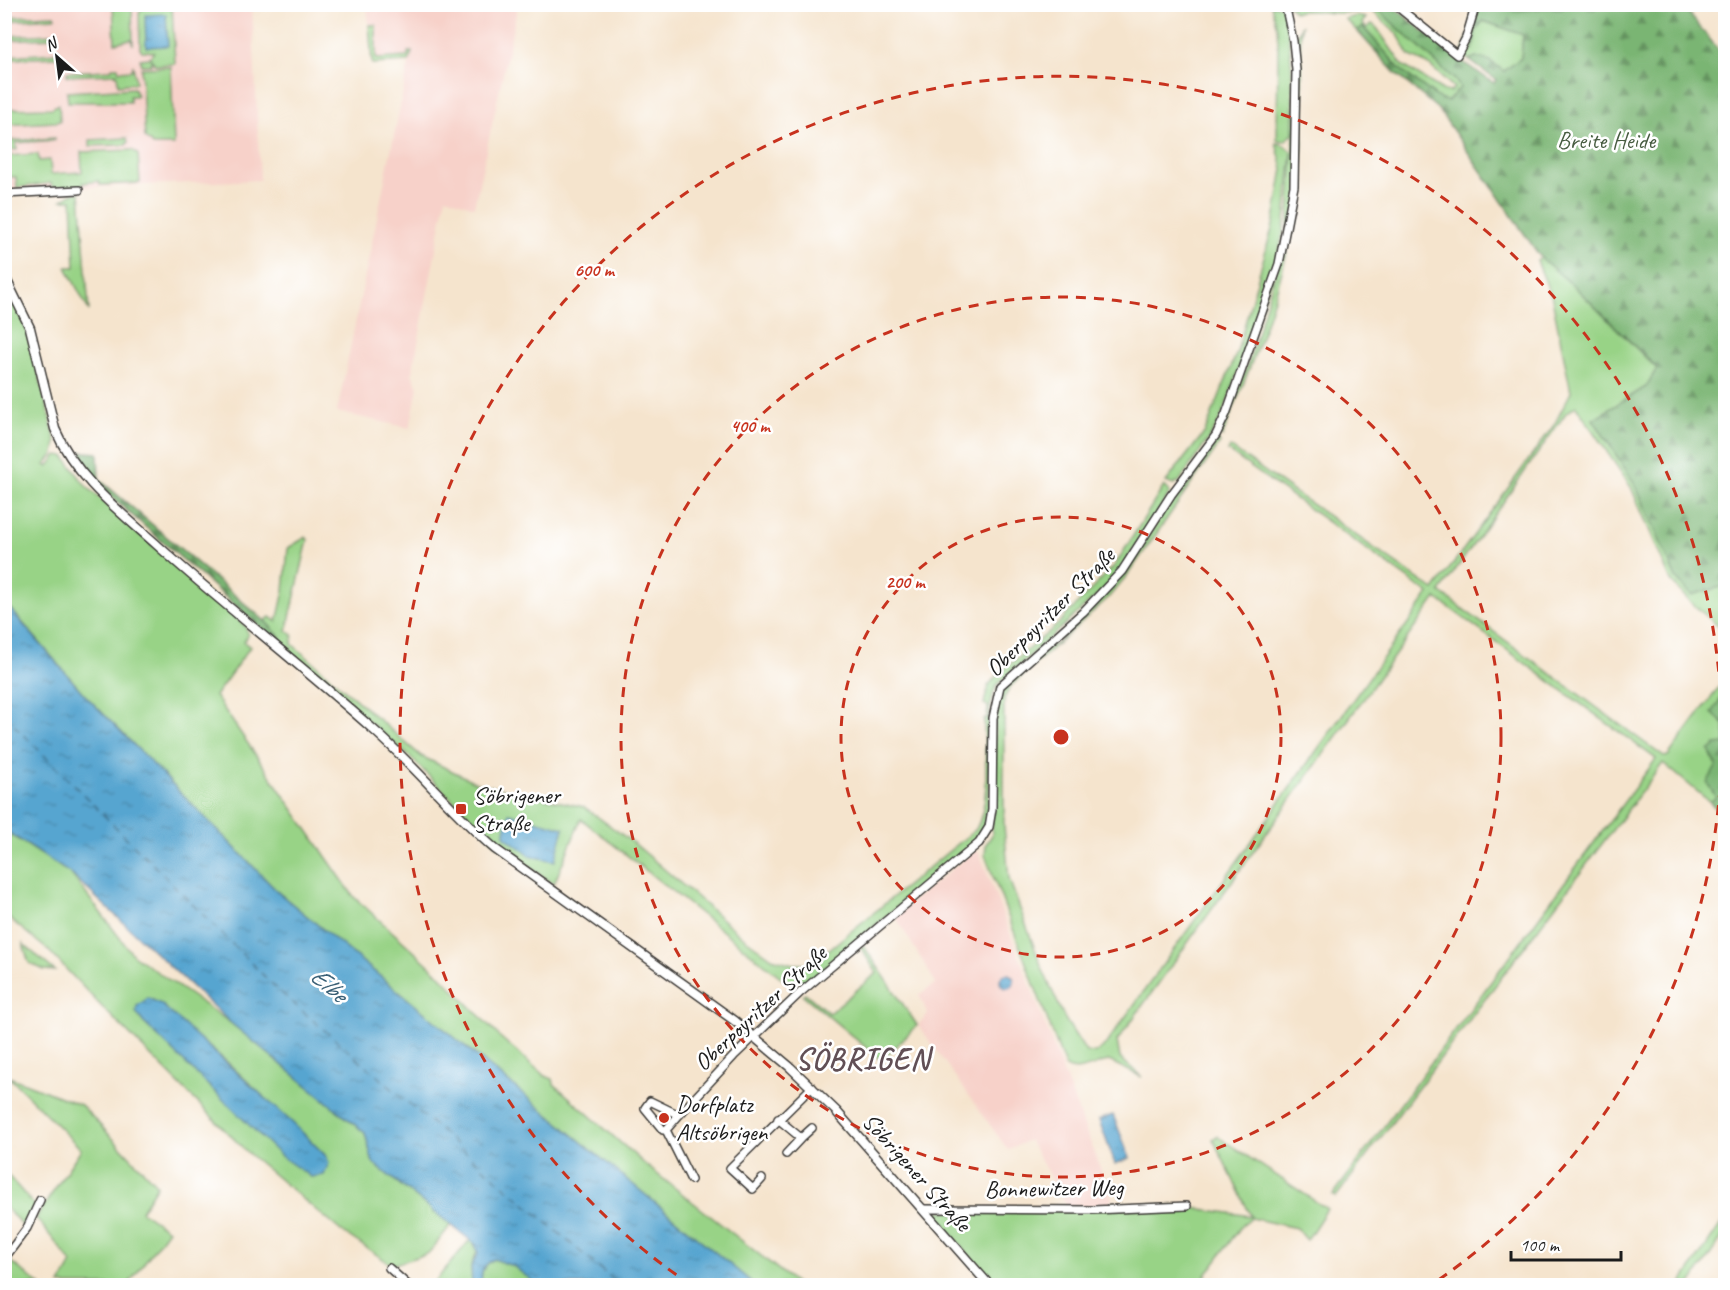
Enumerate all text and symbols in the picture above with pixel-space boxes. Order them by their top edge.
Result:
north arrow [27,27,87,87]
text: N [41,32,62,56]
park label: Breite Heide [1557,125,1657,155]
text: 600 m [574,259,615,281]
text: 400 m [731,415,771,437]
street label: Oberpoyritzer Straße [979,540,1122,683]
text: 200 m [886,571,926,593]
centre of rings [1051,727,1071,747]
place label: Söbrigener Straße [473,780,563,838]
marker: Söbrigener Straße [454,802,468,816]
street label: Oberpoyritzer Straße [687,937,834,1077]
water label: Elbe [304,959,357,1012]
district label: SÖBRIGEN [796,1040,934,1078]
place label: Dorfplatz Altsöbrigen [676,1089,769,1147]
street label: Söbrigener Straße [856,1107,979,1239]
marker: Dorfplatz Altsöbrigen [657,1111,671,1125]
street label: Bonnewitzer Weg [984,1172,1125,1204]
scale bar [1511,1224,1620,1262]
text: 100 m [1520,1234,1561,1256]

